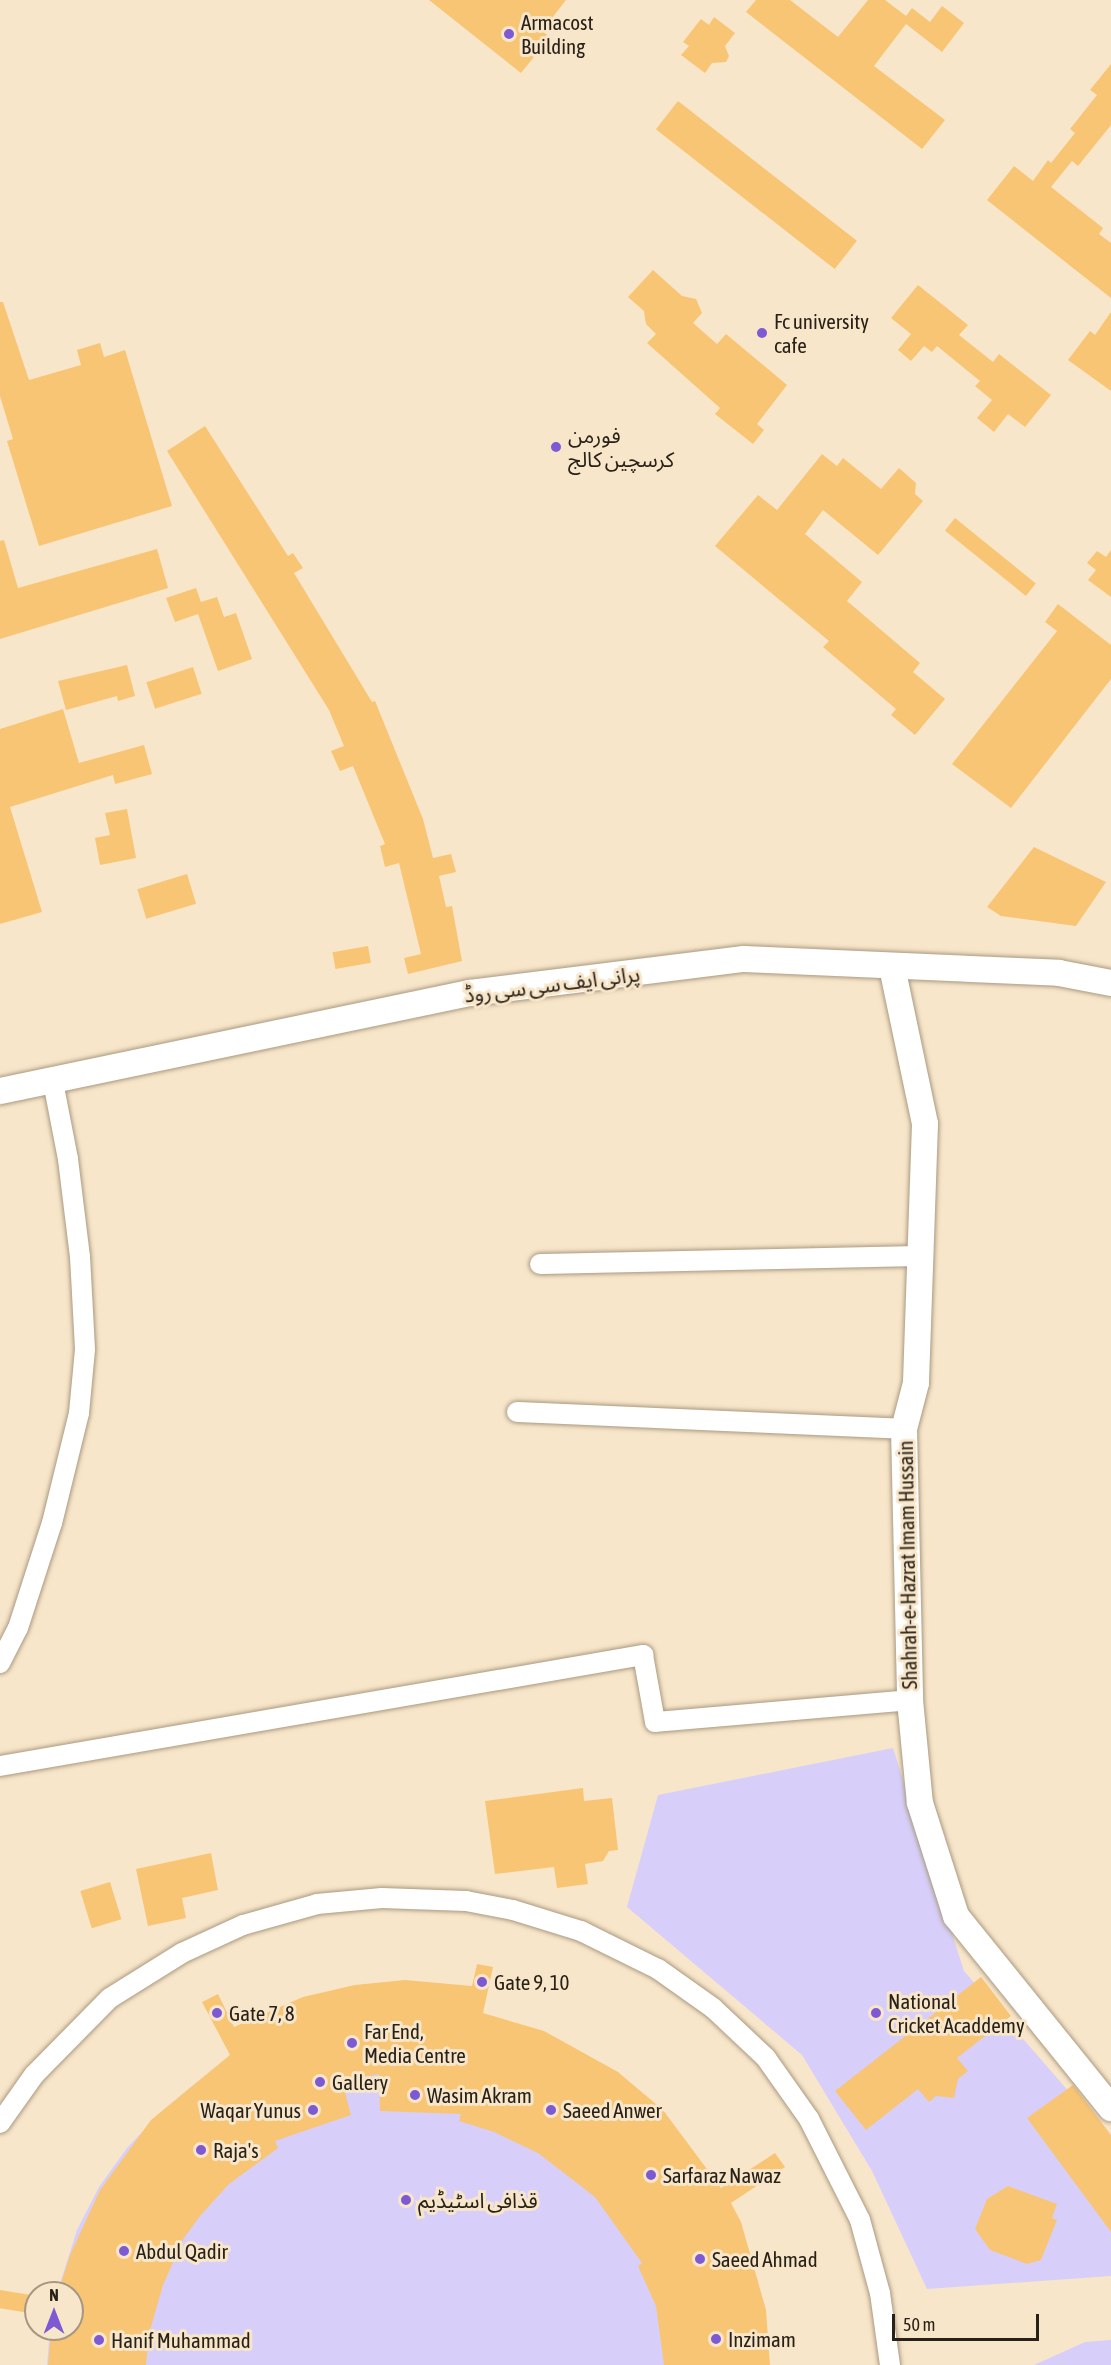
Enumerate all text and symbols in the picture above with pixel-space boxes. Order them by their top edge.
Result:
place label: Armacost Building [521,9,593,59]
marker: Armacost Building [502,27,516,41]
place label: Fc university cafe [774,308,869,358]
marker: Fc university cafe [755,326,769,340]
place label: فورمن کرسچین کالج [568,422,674,472]
marker: فورمن کرسچین کالج [549,440,563,454]
street label: پرانی ایف سی سی روڈ [463,961,641,1007]
street label: Shahrah-e-Hazrat Imam Hussain [892,1440,922,1690]
place label: Gate 9, 10 [494,1969,569,1995]
marker: Gate 9, 10 [475,1975,489,1989]
place label: National Cricket Acaddemy [888,1988,1025,2038]
place label: Gate 7, 8 [229,2000,294,2026]
marker: Gate 7, 8 [210,2006,224,2020]
marker: National Cricket Acaddemy [869,2006,883,2020]
place label: Far End, Media Centre [364,2018,466,2068]
marker: Far End, Media Centre [345,2036,359,2050]
place label: Gallery [332,2069,388,2095]
marker: Gallery [313,2075,327,2089]
place label: Wasim Akram [427,2082,532,2108]
marker: Wasim Akram [408,2088,422,2102]
place label: Waqar Yunus [201,2097,301,2123]
place label: Saeed Anwer [563,2097,662,2123]
marker: Waqar Yunus [306,2103,320,2117]
marker: Saeed Anwer [544,2103,558,2117]
place label: Raja's [213,2137,259,2163]
marker: Raja's [194,2143,208,2157]
place label: Sarfaraz Nawaz [663,2162,781,2188]
marker: Sarfaraz Nawaz [644,2168,658,2182]
place label: قذافی اسٹیڈیم [418,2187,538,2213]
marker: قذافی اسٹیڈیم [399,2193,413,2207]
place label: Abdul Qadir [136,2238,228,2264]
marker: Abdul Qadir [117,2244,131,2258]
place label: Saeed Ahmad [712,2246,818,2272]
marker: Saeed Ahmad [693,2252,707,2266]
north arrow [24,2281,84,2341]
text: N [49,2286,59,2304]
scale bar [895,2302,1042,2340]
text: 50 m [903,2314,935,2335]
place label: Inzimam [728,2326,796,2352]
place label: Hanif Muhammad [111,2327,251,2353]
marker: Inzimam [709,2332,723,2346]
marker: Hanif Muhammad [92,2333,106,2347]

